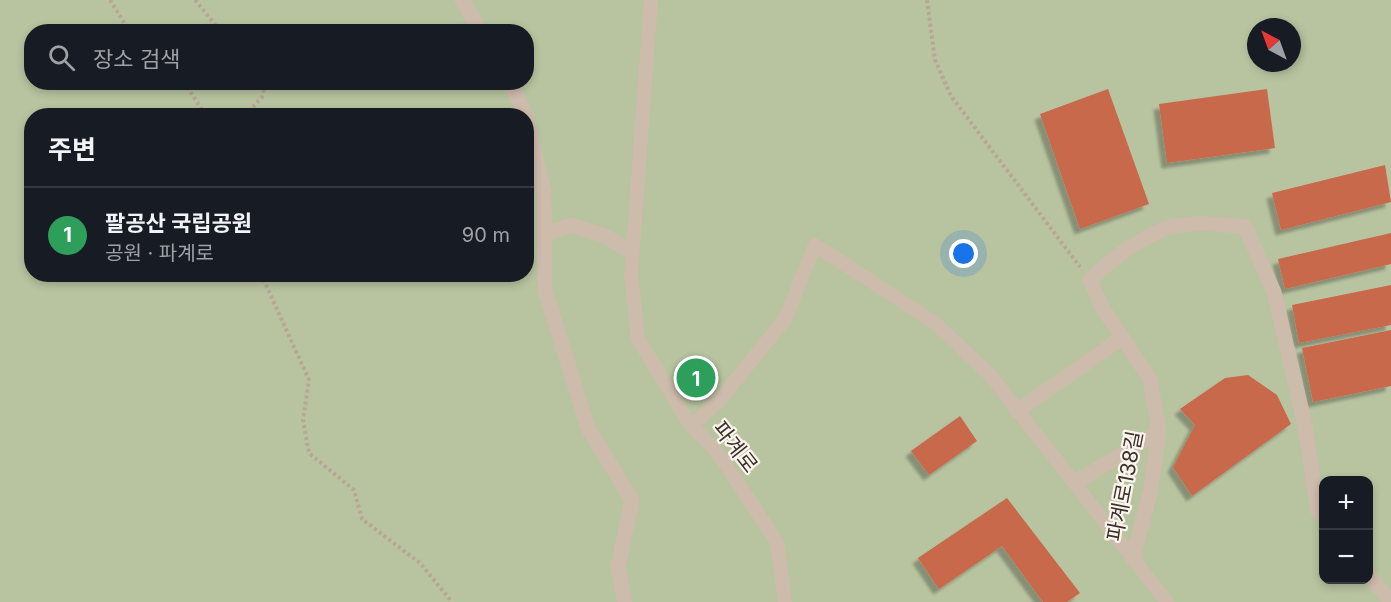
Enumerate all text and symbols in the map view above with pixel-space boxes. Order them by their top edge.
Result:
north arrow [1247,18,1301,72]
search box [24,24,534,90]
icon: search [45,41,78,74]
text: 장소 검색 [93,46,180,72]
text: 주변 [48,134,96,165]
text: 팔공산 국립공원 [105,210,252,236]
text: 1 [63,223,72,247]
text: 90 m [462,223,510,247]
your location [949,239,978,268]
text: 공원 · 파계로 [105,241,214,265]
pin: 1 [676,356,716,400]
street label: 파계로 [708,416,763,477]
street label: 파계로138길 [1102,429,1147,543]
map controls [1319,476,1373,584]
button: + [1319,476,1373,530]
button: − [1319,530,1373,584]

